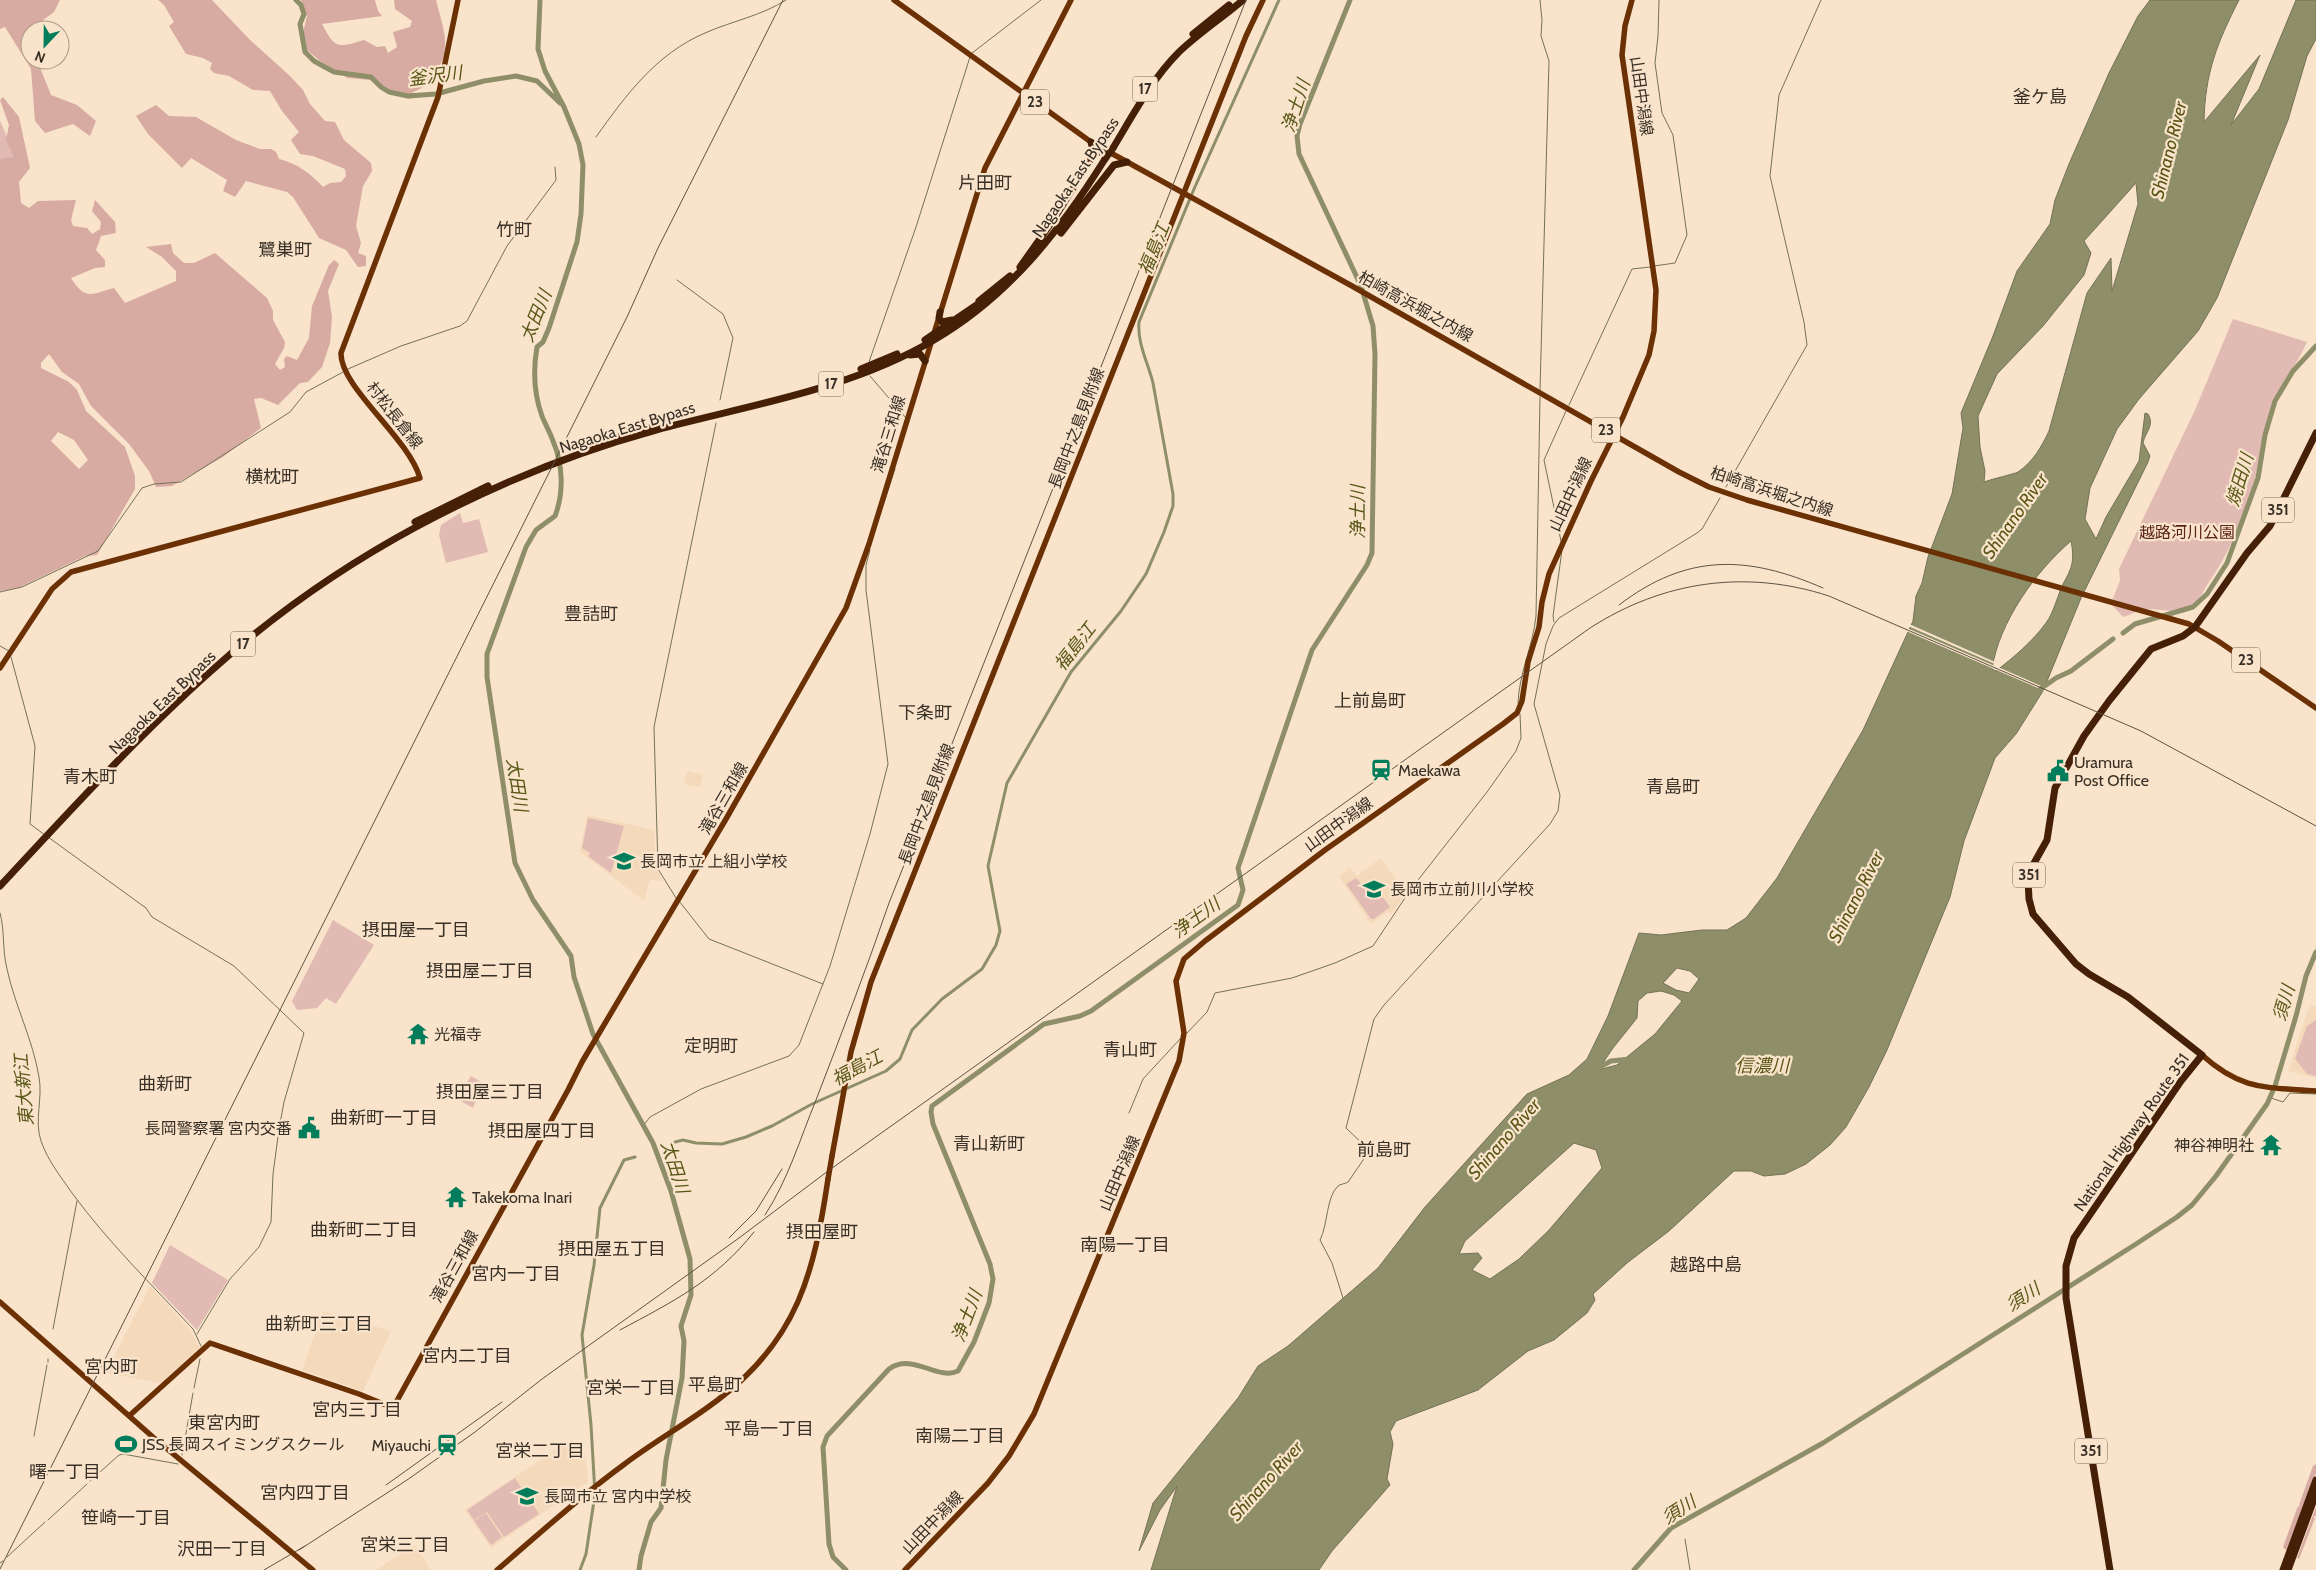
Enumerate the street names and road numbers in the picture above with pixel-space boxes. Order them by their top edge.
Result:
street label: 山田中潟線 [1627,55,1656,137]
road number: 17 [1132,76,1158,102]
road number: 23 [1021,90,1049,114]
street label: Nagaoka East Bypass [1028,113,1123,241]
street label: 柏崎高浜堀之内線 [1355,267,1476,346]
street label: 長岡中之島見附線 [1045,365,1108,491]
road number: 17 [818,372,844,396]
street label: 村松長倉線 [362,378,427,453]
street label: 滝谷三和線 [868,393,909,475]
street label: Nagaoka East Bypass [557,398,698,457]
road number: 23 [1592,418,1620,442]
street label: 山田中潟線 [1545,454,1596,534]
street label: 柏崎高浜堀之内線 [1708,463,1836,520]
road number: 351 [2262,498,2294,522]
road number: 17 [230,632,256,656]
street label: Nagaoka East Bypass [105,646,220,758]
road number: 23 [2232,648,2260,672]
street label: 長岡中之島見附線 [895,741,958,867]
street label: 滝谷三和線 [695,759,752,838]
street label: 山田中潟線 [1300,793,1376,856]
road number: 351 [2013,862,2045,888]
street label: National Highway Route 351 [2070,1050,2193,1215]
street label: 山田中潟線 [1095,1133,1144,1214]
street label: 滝谷三和線 [427,1227,482,1306]
road number: 351 [2075,1438,2107,1464]
street label: 山田中潟線 [898,1487,967,1558]

